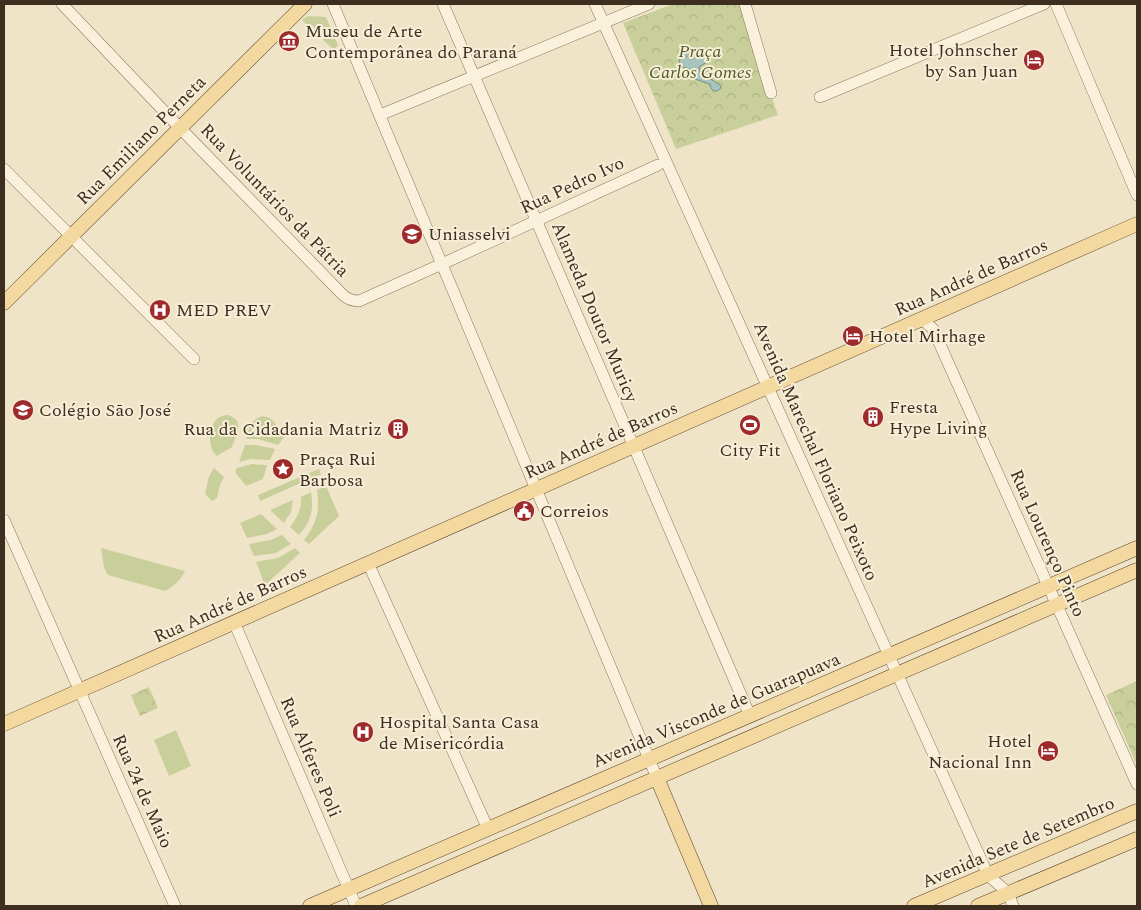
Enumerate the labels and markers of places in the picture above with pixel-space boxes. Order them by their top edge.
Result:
place label: Museu de Arte Contemporânea do Paraná [305,18,517,66]
museum icon: Museu de Arte Contemporânea do Paraná [277,29,301,53]
place label: Hotel Johnscher by San Juan [889,37,1018,85]
hotel icon: Hotel Johnscher by San Juan [1022,48,1046,72]
place label: Uniasselvi [428,221,511,248]
school or university icon: Uniasselvi [400,222,424,246]
place label: MED PREV [176,297,272,324]
hospital icon: MED PREV [148,298,172,322]
place label: Hotel Mirhage [869,323,986,350]
hotel icon: Hotel Mirhage [841,324,865,348]
place label: Fresta Hype Living [889,394,987,442]
place label: Colégio São José [39,397,172,424]
school or university icon: Colégio São José [11,398,35,422]
building icon: Fresta Hype Living [861,405,885,429]
sports icon: City Fit [738,413,762,437]
place label: Rua da Cidadania Matriz [184,416,382,443]
building icon: Rua da Cidadania Matriz [386,417,410,441]
place label: City Fit [719,437,781,464]
place label: Praça Rui Barbosa [299,446,376,494]
place icon: Praça Rui Barbosa [271,457,295,481]
place label: Correios [540,498,609,525]
public building icon: Correios [512,499,536,523]
place label: Hospital Santa Casa de Misericórdia [379,709,539,757]
hospital icon: Hospital Santa Casa de Misericórdia [351,720,375,744]
place label: Hotel Nacional Inn [928,728,1032,776]
hotel icon: Hotel Nacional Inn [1036,739,1060,763]

